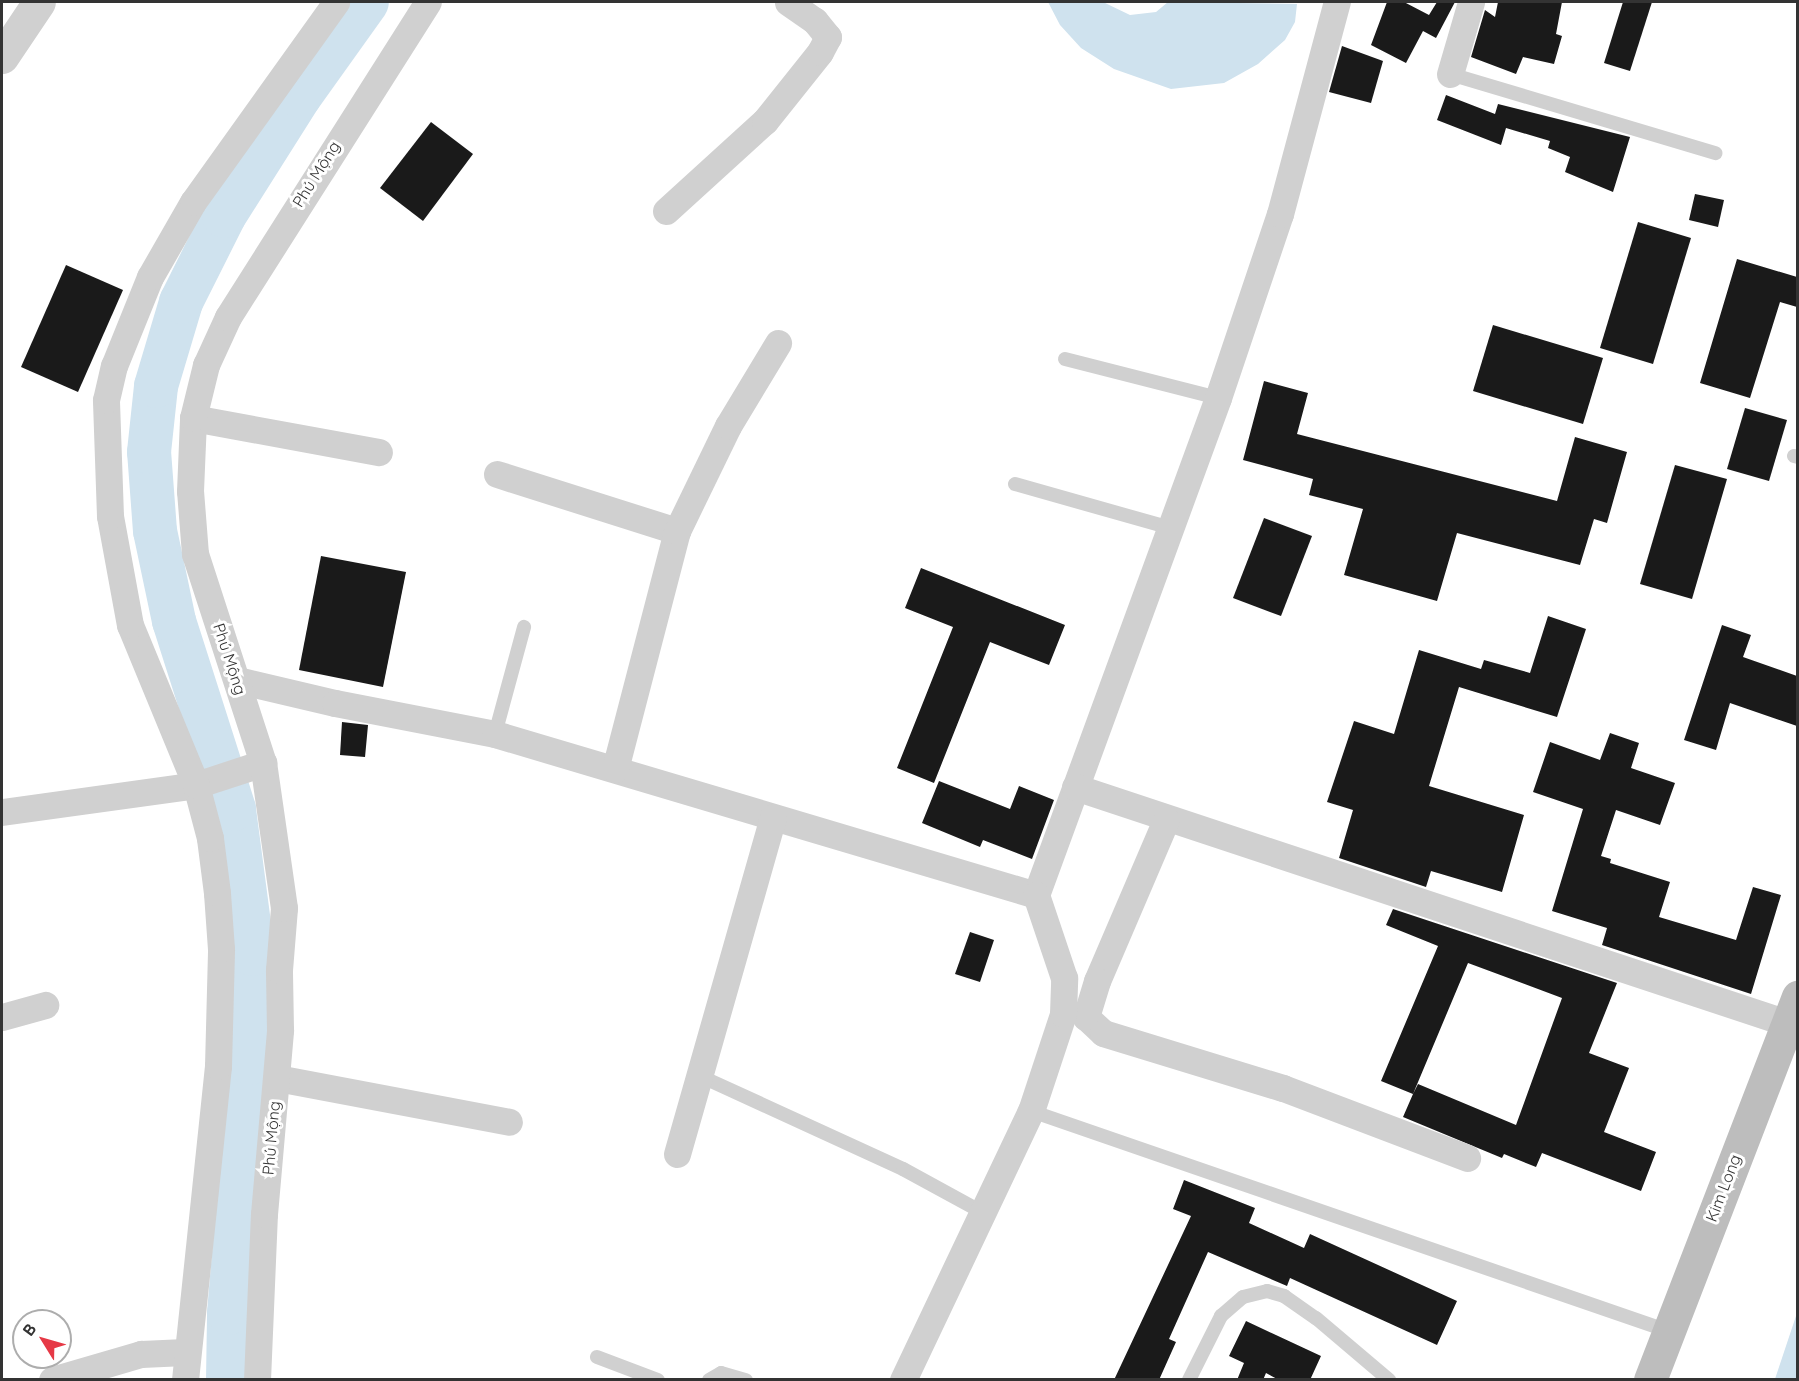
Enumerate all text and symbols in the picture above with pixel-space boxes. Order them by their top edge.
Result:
street label: Phú Mộng [288,137,344,211]
street label: Phú Mộng [209,621,251,697]
street label: Phú Mộng [258,1100,284,1176]
street label: Kim Long [1701,1152,1745,1224]
north arrow [12,1309,72,1369]
text: B [18,1319,40,1340]

